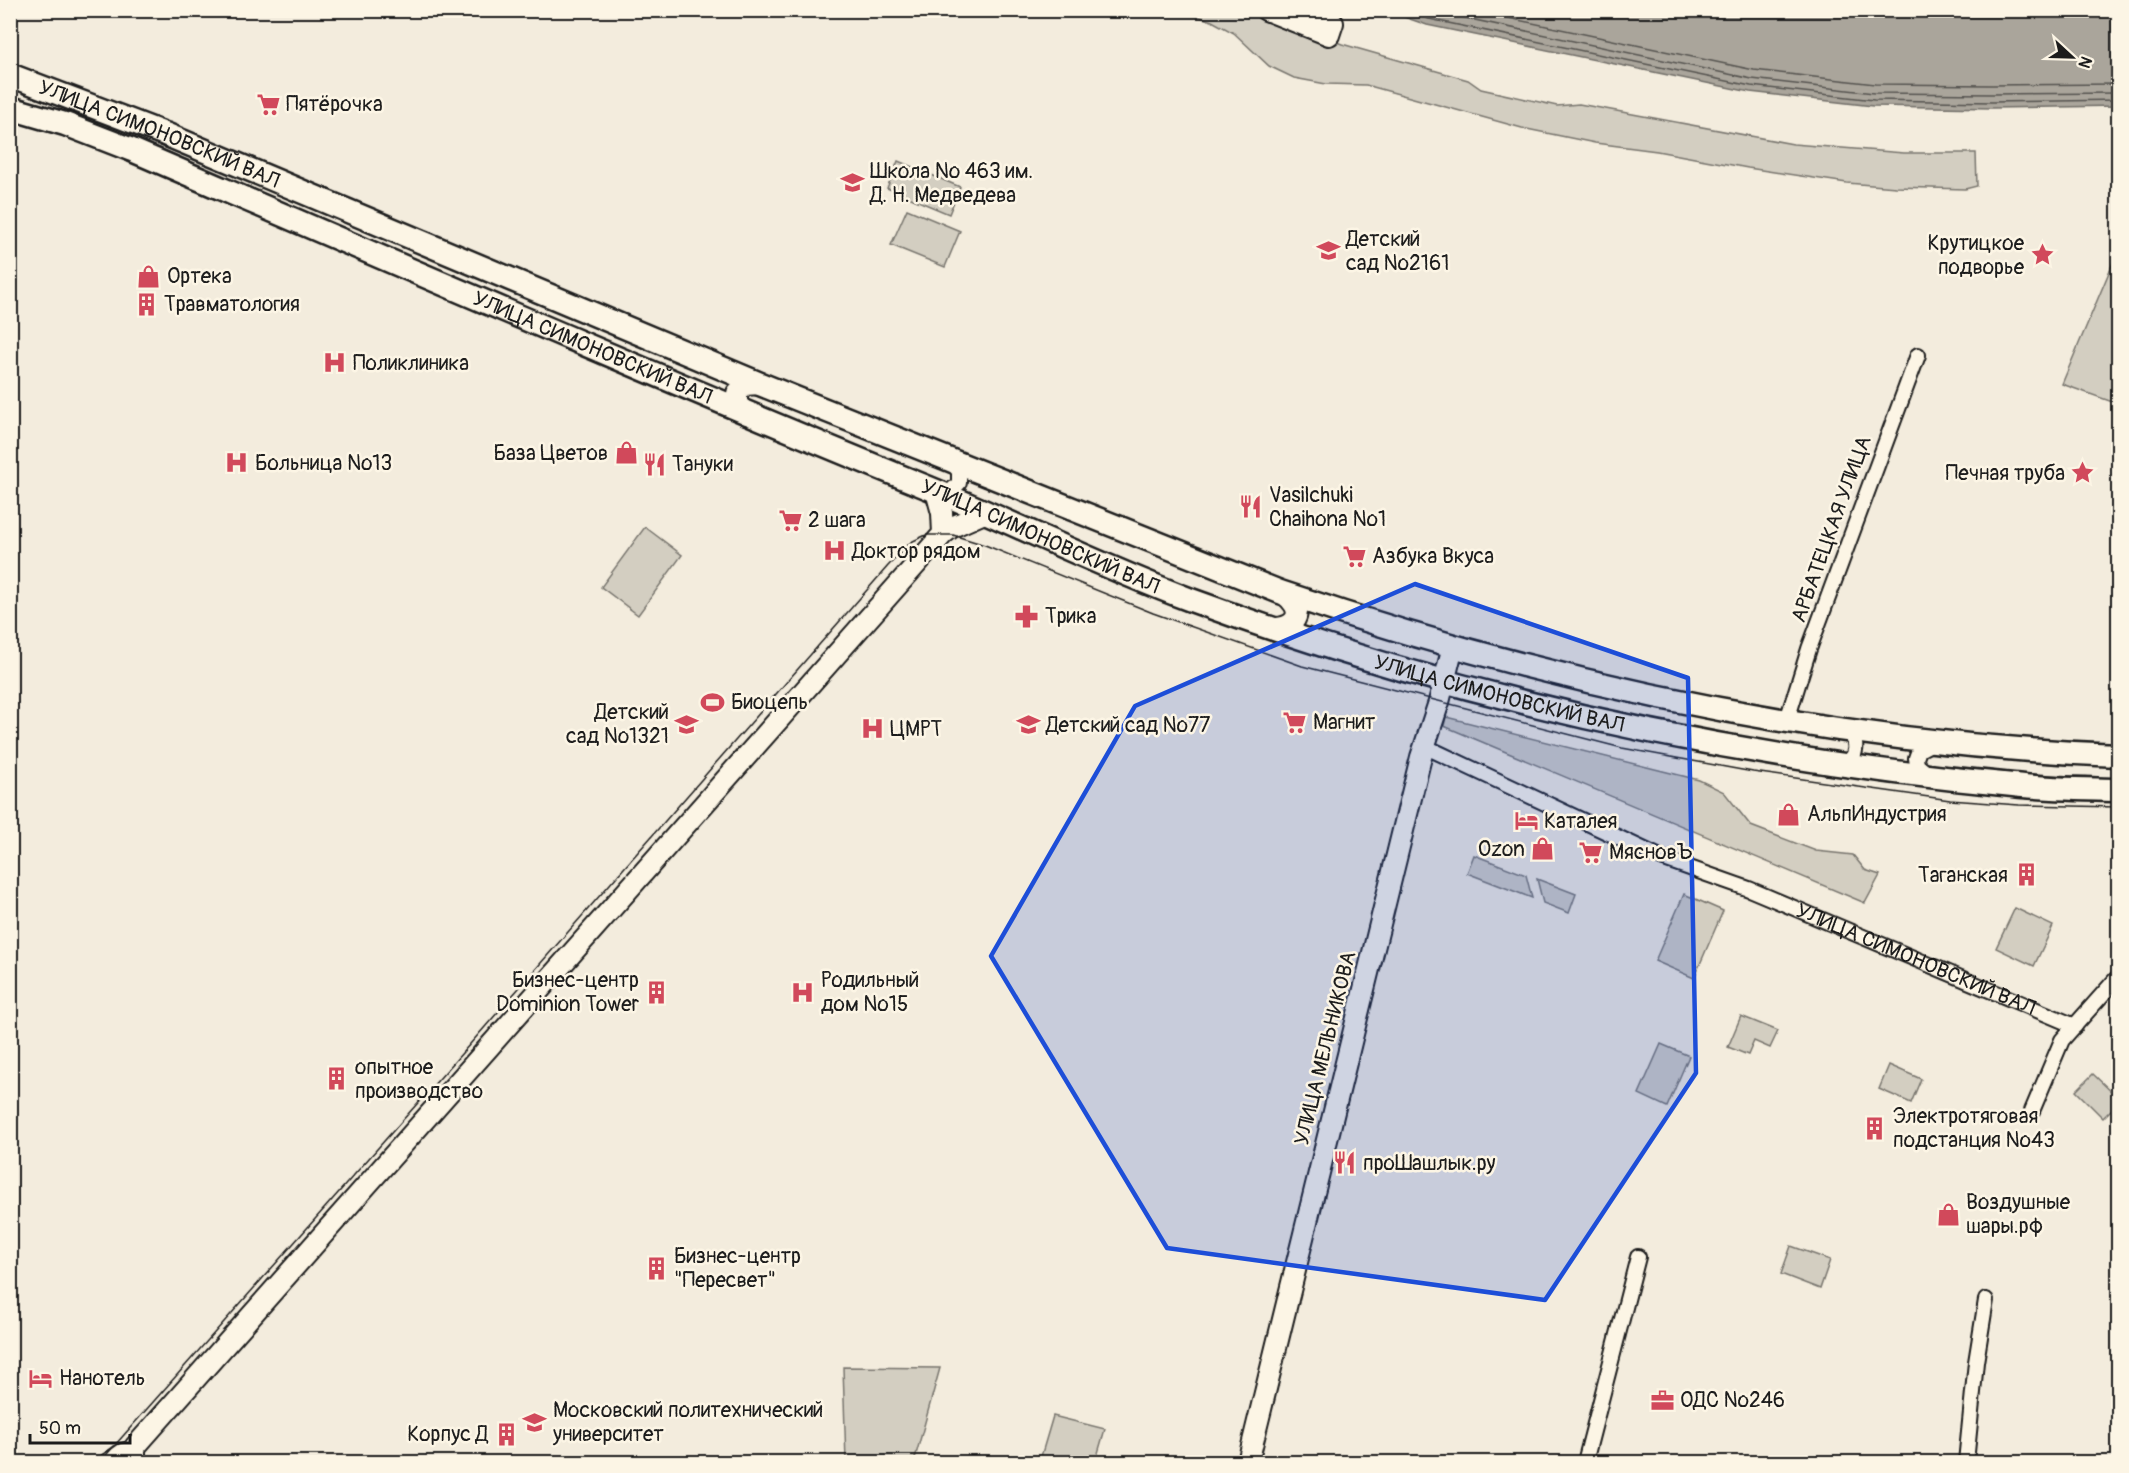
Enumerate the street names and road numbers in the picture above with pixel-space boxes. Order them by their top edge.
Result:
street label: УЛИЦА СИМОНОВСКИЙ ВАЛ [35,74,283,194]
street label: УЛИЦА СИМОНОВСКИЙ ВАЛ [469,285,716,410]
street label: АРБАТЕЦКАЯ УЛИЦА [1785,432,1878,626]
street label: УЛИЦА СИМОНОВСКИЙ ВАЛ [917,473,1163,600]
street label: УЛИЦА СИМОНОВСКИЙ ВАЛ [1371,649,1626,739]
street label: УЛИЦА СИМОНОВСКИЙ ВАЛ [1792,897,2039,1022]
street label: УЛИЦА МЕЛЬНИКОВА [1288,948,1363,1148]

